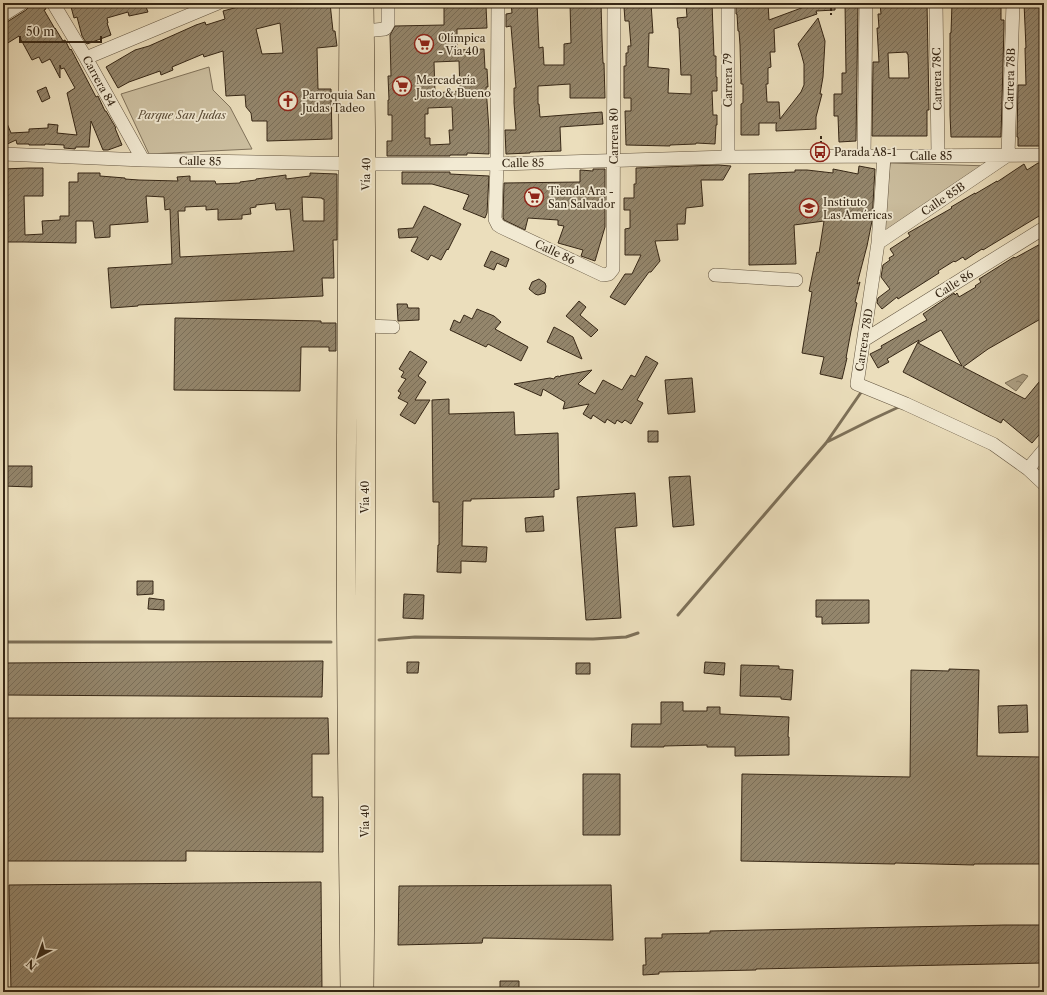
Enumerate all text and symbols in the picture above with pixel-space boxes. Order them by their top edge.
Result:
scale bar [20,18,101,44]
text: 50 m [26,24,55,39]
place label: Olímpica - Vía 40 [438,31,486,58]
supermarket icon: Olímpica - Vía 40 [413,33,435,55]
street label: Carrera 78C [929,47,945,111]
street label: Carrera 78B [1002,47,1018,110]
street label: Carrera 84 [79,53,119,109]
street label: Carrera 79 [721,53,735,107]
place label: Mercadería Justo & Bueno [414,73,491,100]
supermarket icon: Mercadería Justo & Bueno [391,75,413,97]
place label: Parroquia San Judas Tadeo [300,88,375,115]
church icon: Parroquia San Judas Tadeo [277,90,299,112]
park label: Parque San Judas [137,108,226,122]
street label: Carrera 80 [607,108,621,164]
bus stop icon: Parada A8-1 [809,141,831,163]
place label: Parada A8-1 [834,145,897,159]
street label: Calle 85 [910,149,952,163]
street label: Calle 85 [179,154,221,168]
street label: Calle 85 [502,156,544,170]
street label: Vía 40 [359,157,373,192]
street label: Calle 85B [918,179,968,219]
place label: Tienda Ara - San Salvador [548,184,616,211]
supermarket icon: Tienda Ara - San Salvador [523,186,545,208]
place label: Instituto Las Américas [823,195,892,222]
school or university icon: Instituto Las Américas [798,197,820,219]
street label: Calle 86 [533,237,578,268]
street label: Calle 86 [932,266,976,301]
street label: Carrera 78D [852,307,876,373]
street label: Vía 40 [358,480,372,515]
street label: Vía 40 [358,804,372,839]
north arrow [18,937,58,977]
text: N [23,956,40,973]

